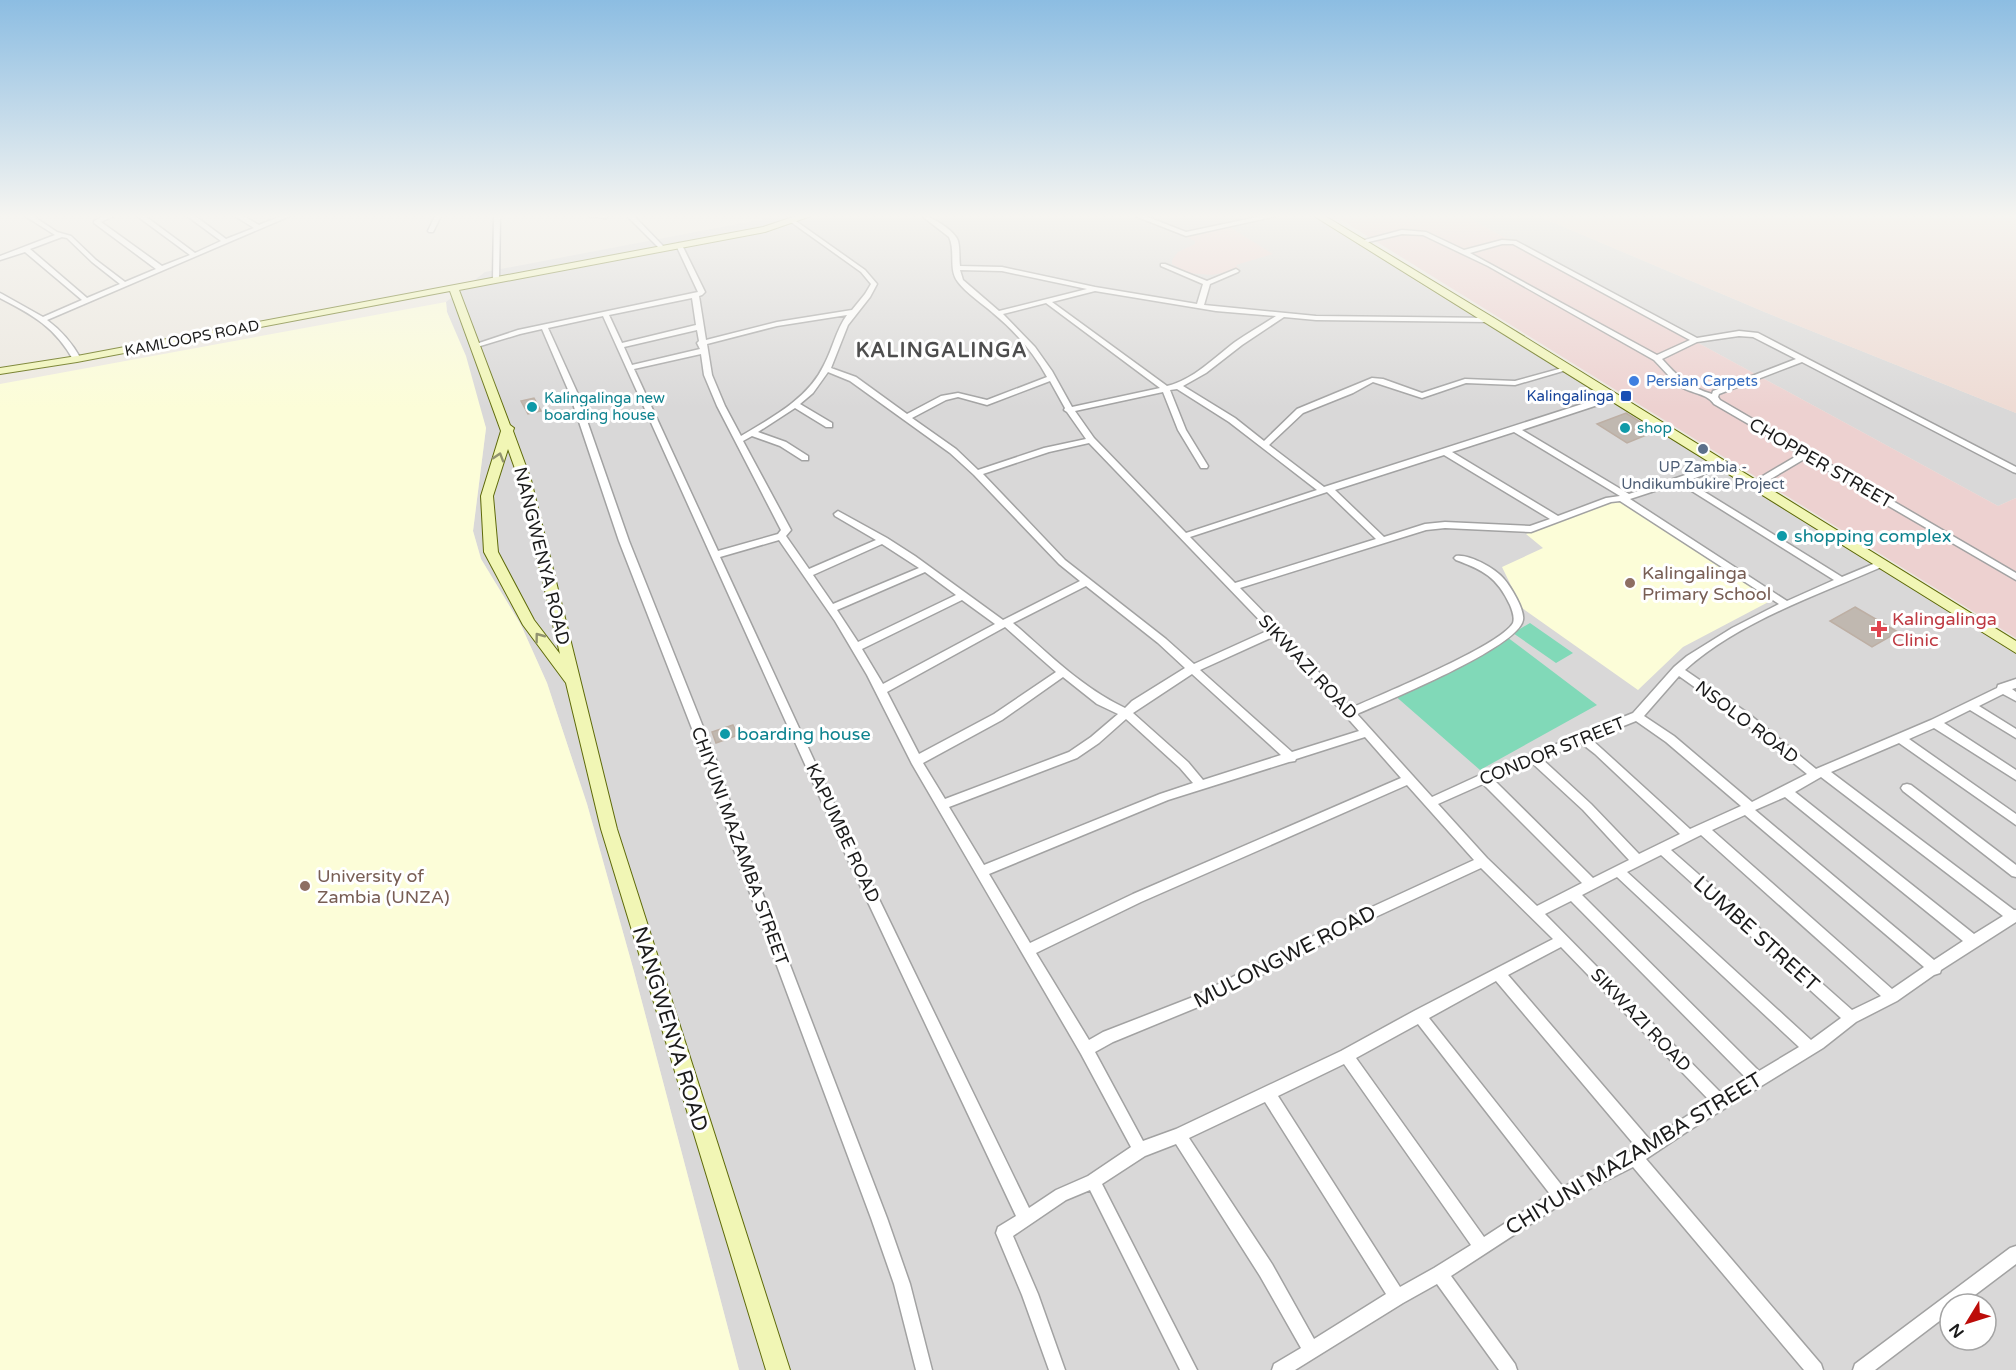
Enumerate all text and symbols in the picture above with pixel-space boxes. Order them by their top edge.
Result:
street label: KAMLOOPS ROAD [123,316,261,360]
district label: KALINGALINGA [856,339,1028,363]
place label: Persian Carpets [1646,372,1758,390]
marker: Persian Carpets [1627,374,1641,388]
place label: Kalingalinga [1527,387,1614,405]
place label: Kalingalinga new boarding house [544,389,665,424]
marker: Kalingalinga [1619,389,1633,403]
marker: Kalingalinga new boarding house [525,400,539,414]
street label: CHOPPER STREET [1745,413,1897,513]
place label: shop [1637,419,1672,437]
marker: shop [1618,421,1632,435]
marker: UP Zambia - Undikumbukire Project [1696,442,1710,456]
one-way arrow [492,452,504,463]
place label: UP Zambia - Undikumbukire Project [1621,458,1785,493]
street label: NANGWENYA ROAD [509,465,575,647]
place label: shopping complex [1794,525,1951,547]
marker: shopping complex [1775,529,1789,543]
place label: Kalingalinga Primary School [1642,562,1771,605]
marker: Kalingalinga Primary School [1623,576,1637,590]
place label: Kalingalinga Clinic [1892,608,1997,651]
street label: SIKWAZI ROAD [1254,610,1362,724]
marker: Kalingalinga Clinic [1870,620,1888,638]
one-way arrow [535,633,546,644]
street label: NSOLO ROAD [1691,676,1803,768]
street label: CONDOR STREET [1476,712,1628,790]
place label: boarding house [737,723,871,745]
street label: CHIYUNI MAZAMBA STREET [686,724,794,968]
marker: boarding house [718,727,732,741]
street label: KAPUMBE ROAD [801,760,885,906]
place label: University of Zambia (UNZA) [317,865,450,908]
street label: LUMBE STREET [1688,871,1824,997]
marker: University of Zambia (UNZA) [298,879,312,893]
street label: MULONGWE ROAD [1190,900,1380,1014]
street label: NANGWENYA ROAD [627,923,713,1135]
street label: SIKWAZI ROAD [1586,964,1696,1076]
street label: CHIYUNI MAZAMBA STREET [1501,1067,1767,1241]
north arrow [1938,1292,1998,1352]
text: N [1945,1319,1969,1342]

